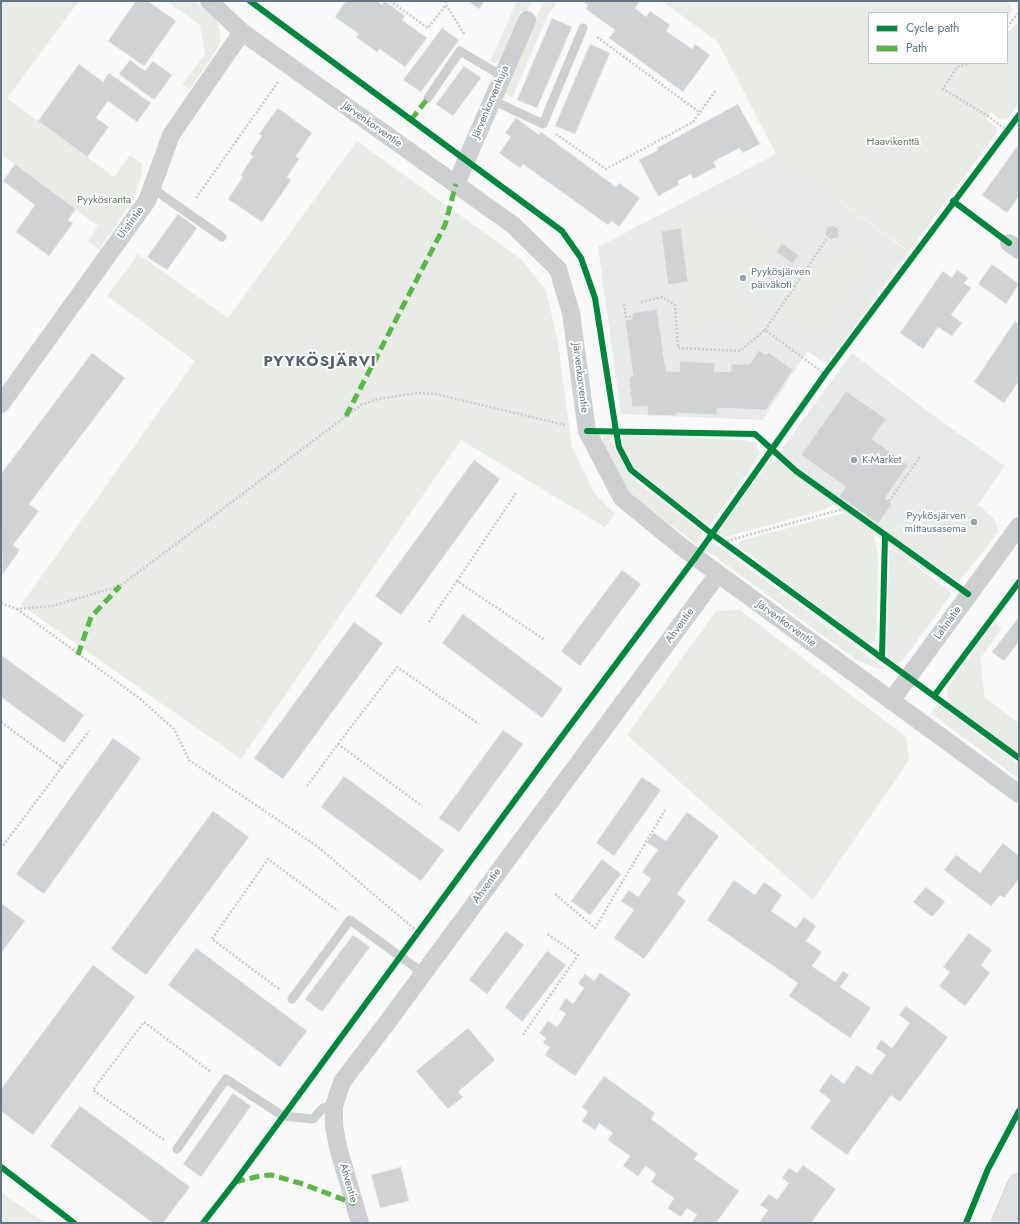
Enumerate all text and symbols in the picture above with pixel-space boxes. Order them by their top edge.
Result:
legend [868,12,1008,64]
text: Cycle path [906,19,959,37]
text: Path [906,39,927,57]
street label: Järvenkorvenkuja [470,64,512,140]
street label: Järvenkorventie [339,99,405,151]
park label: Haavikenttä [867,135,919,149]
park label: Pyykösranta [77,193,131,207]
street label: Uistintie [115,204,147,242]
place label: Pyykösjärven päiväkoti [751,265,810,291]
marker: Pyykösjärven päiväkoti [738,273,748,283]
street label: Järvenkorventie [569,342,591,414]
district label: PYYKÖSJÄRVI [263,353,377,371]
place label: K-Market [862,453,901,467]
marker: K-Market [849,455,859,465]
place label: Pyykösjärven mittausasema [905,509,966,535]
marker: Pyykösjärven mittausasema [969,517,979,527]
street label: Järvenkorventie [754,598,818,650]
street label: Lahnatie [931,604,965,642]
street label: Ahventie [663,606,697,646]
street label: Ahventie [470,866,504,906]
street label: Ahventie [336,1162,360,1204]

